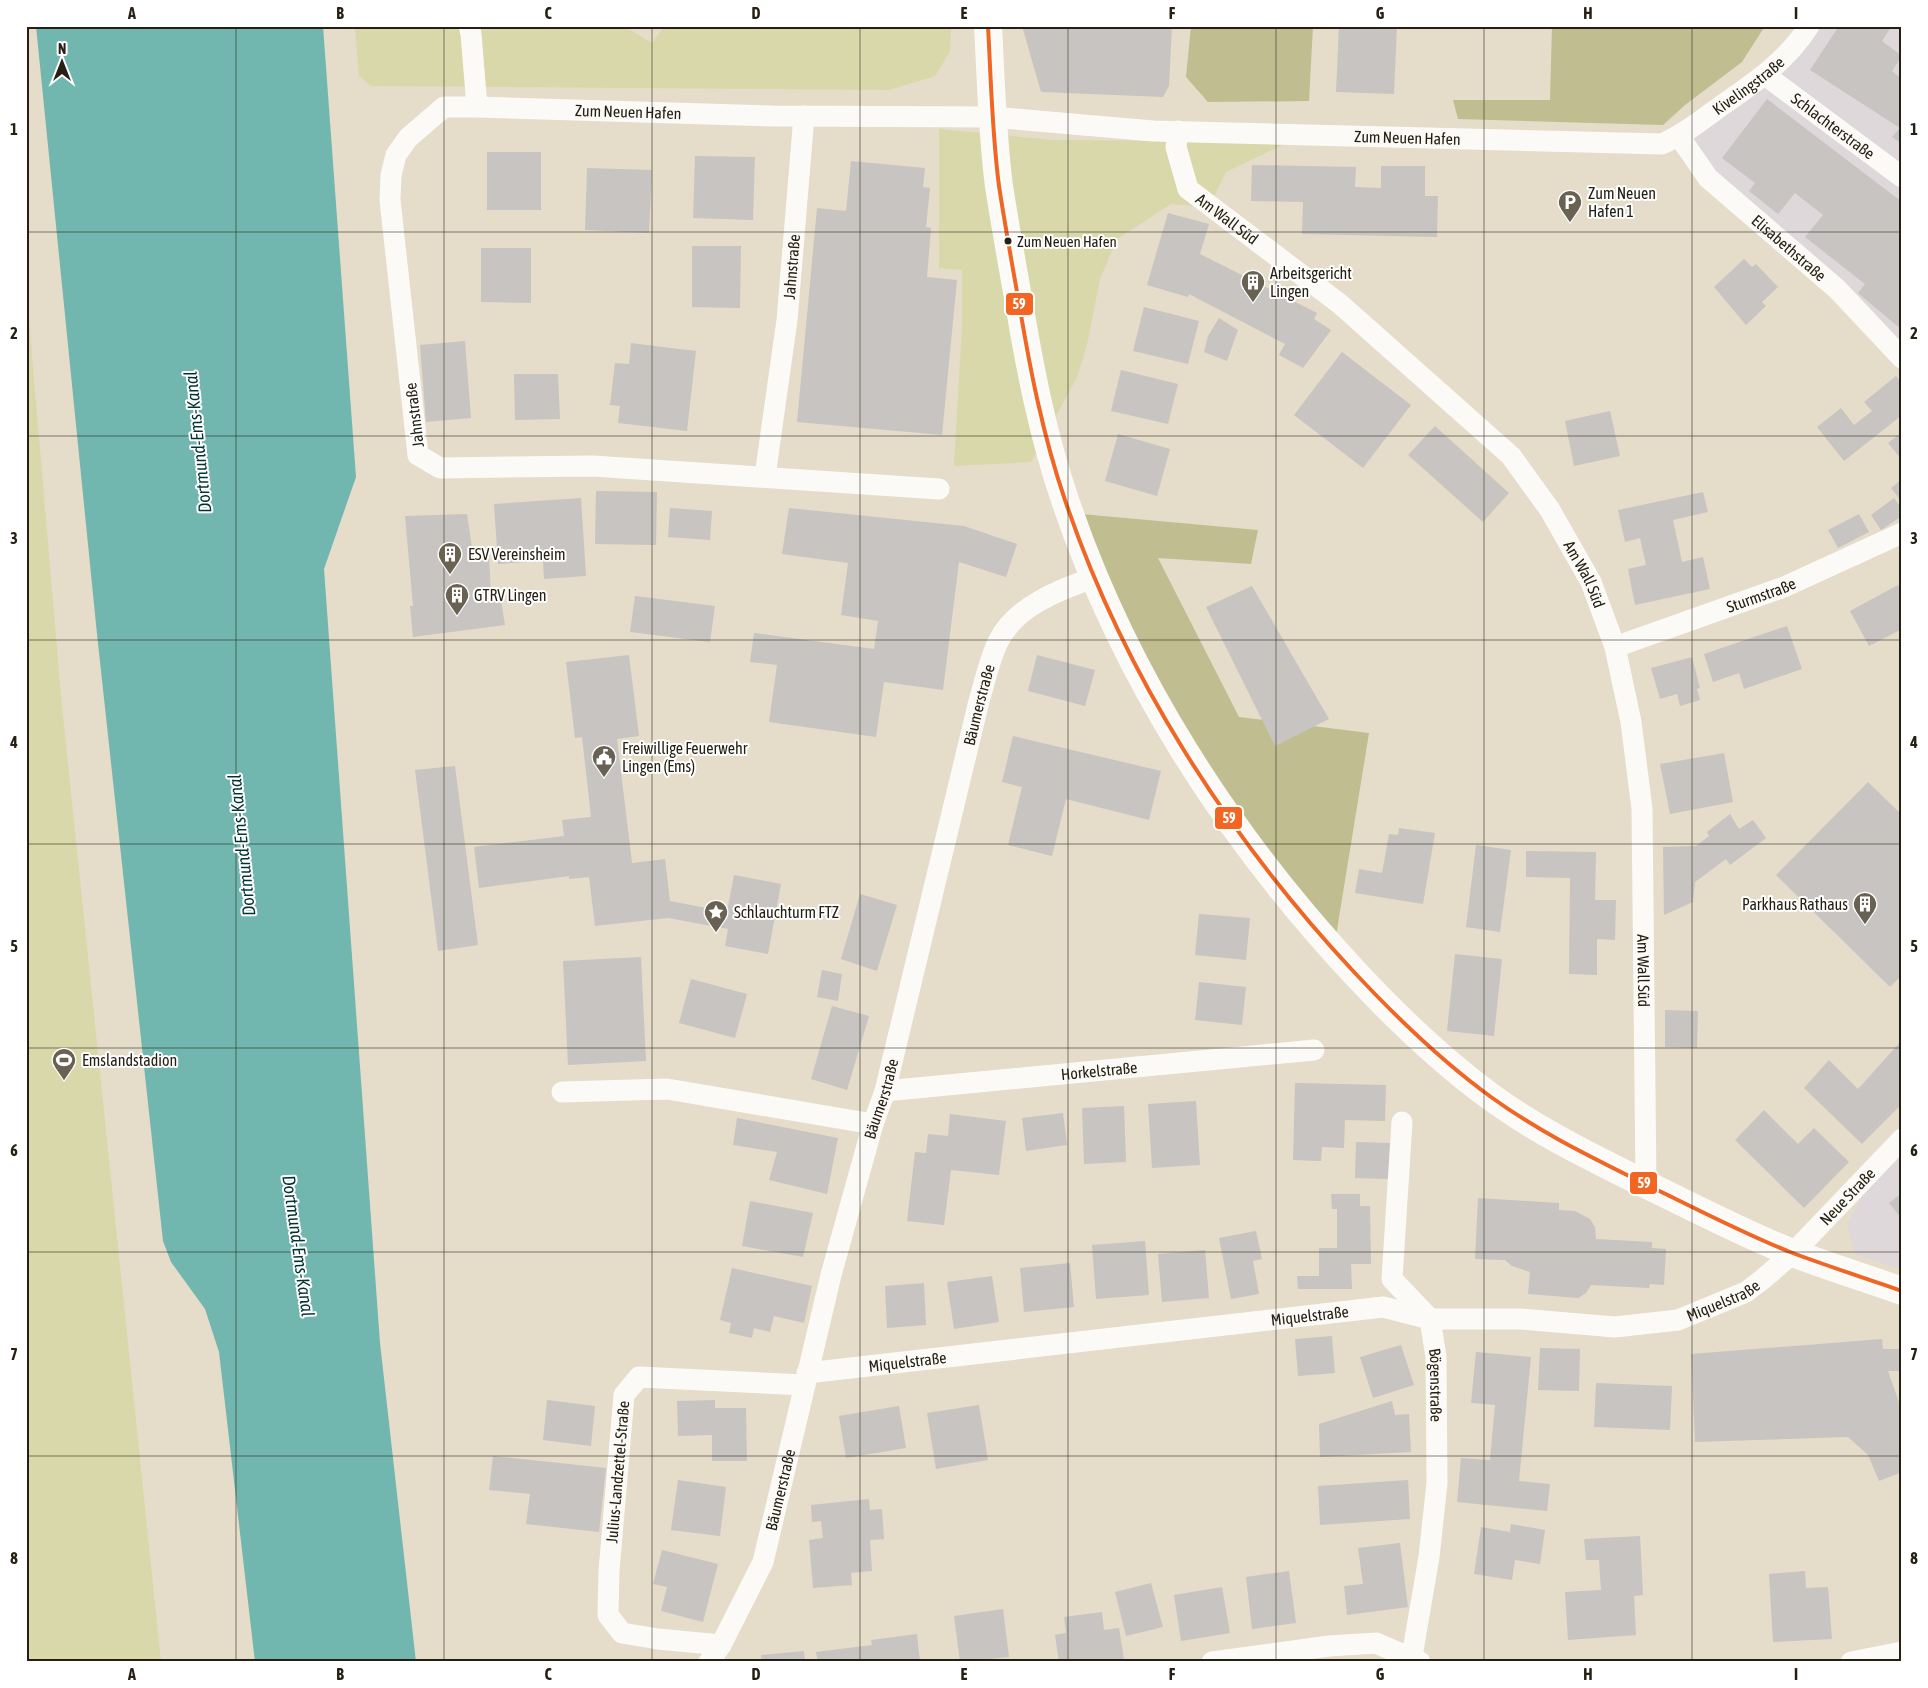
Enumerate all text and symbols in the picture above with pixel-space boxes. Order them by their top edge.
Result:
text: A [127,4,136,22]
text: B [336,4,344,22]
text: C [544,4,552,22]
text: D [752,4,761,22]
text: E [961,4,968,22]
text: F [1169,4,1176,22]
text: G [1376,4,1385,22]
text: H [1583,4,1593,22]
text: I [1794,4,1798,22]
north arrow [38,38,88,88]
text: N [58,41,66,57]
street label: Kivelingstraße [1709,53,1788,118]
street label: Schlachterstraße [1788,89,1878,163]
street label: Zum Neuen Hafen [575,101,682,122]
text: 1 [10,120,18,138]
text: 1 [1910,120,1918,138]
street label: Zum Neuen Hafen [1354,127,1461,148]
place label: Zum Neuen Hafen 1 [1588,184,1656,220]
parking icon: Zum Neuen Hafen 1 [1557,189,1583,223]
street label: Am Wall Süd [1193,190,1262,248]
street label: Elisabethstraße [1748,211,1830,285]
place label: Zum Neuen Hafen [1017,233,1117,250]
street label: Jahnstraße [780,234,803,300]
marker: Zum Neuen Hafen [1003,236,1013,246]
place label: Arbeitsgericht Lingen [1270,264,1352,301]
building icon: Arbeitsgericht Lingen [1240,269,1266,303]
line badge: 59 [1005,292,1034,316]
text: 59 [1012,296,1026,312]
text: 2 [10,324,18,342]
text: 2 [1910,324,1918,342]
water label: Dortmund-Ems-Kanal [180,370,215,514]
street label: Jahnstraße [401,382,427,448]
text: 3 [10,529,18,547]
text: 3 [1910,529,1918,547]
street label: Am Wall Süd [1560,537,1609,610]
building icon: ESV Vereinsheim [437,541,463,575]
place label: ESV Vereinsheim [468,545,566,563]
street label: Sturmstraße [1724,574,1798,616]
building icon: GTRV Lingen [444,582,470,616]
place label: GTRV Lingen [474,586,547,605]
street label: Bäumerstraße [960,662,998,747]
text: 4 [9,733,18,751]
text: 4 [1909,733,1918,751]
place label: Freiwillige Feuerwehr Lingen (Ems) [622,739,748,776]
public building icon: Freiwillige Feuerwehr Lingen (Ems) [591,744,617,778]
water label: Dortmund-Ems-Kanal [224,773,259,917]
line badge: 59 [1214,806,1243,830]
text: 59 [1222,810,1236,826]
building icon: Parkhaus Rathaus [1852,891,1878,925]
place label: Parkhaus Rathaus [1742,895,1848,913]
place icon: Schlauchturm FTZ [703,899,729,933]
place label: Schlauchturm FTZ [734,903,839,921]
street label: Am Wall Süd [1634,934,1653,1007]
text: 5 [10,937,18,955]
text: 5 [1910,937,1918,955]
sports icon: Emslandstadion [51,1047,77,1081]
place label: Emslandstadion [82,1051,177,1069]
street label: Bäumerstraße [860,1057,901,1141]
street label: Horkelstraße [1060,1058,1138,1083]
text: 6 [10,1141,18,1159]
text: 6 [1910,1141,1918,1159]
street label: Neue Straße [1816,1164,1879,1229]
line badge: 59 [1629,1171,1658,1195]
water label: Dortmund-Ems-Kanal [278,1174,319,1318]
text: 59 [1637,1175,1651,1191]
street label: Miquelstraße [1684,1276,1763,1325]
street label: Miquelstraße [1270,1302,1350,1329]
text: 7 [10,1345,18,1363]
text: 7 [1910,1345,1918,1363]
street label: Bögenstraße [1426,1347,1446,1422]
street label: Miquelstraße [867,1348,947,1375]
street label: Julius-Landzettel-Straße [602,1400,632,1544]
street label: Bäumerstraße [762,1447,798,1532]
text: 8 [10,1549,18,1567]
text: 8 [1910,1549,1918,1567]
text: A [127,1665,136,1683]
text: B [336,1665,344,1683]
text: C [544,1665,552,1683]
text: D [752,1665,761,1683]
text: E [961,1665,968,1683]
text: F [1169,1665,1176,1683]
text: G [1376,1665,1385,1683]
text: H [1583,1665,1593,1683]
text: I [1794,1665,1798,1683]

